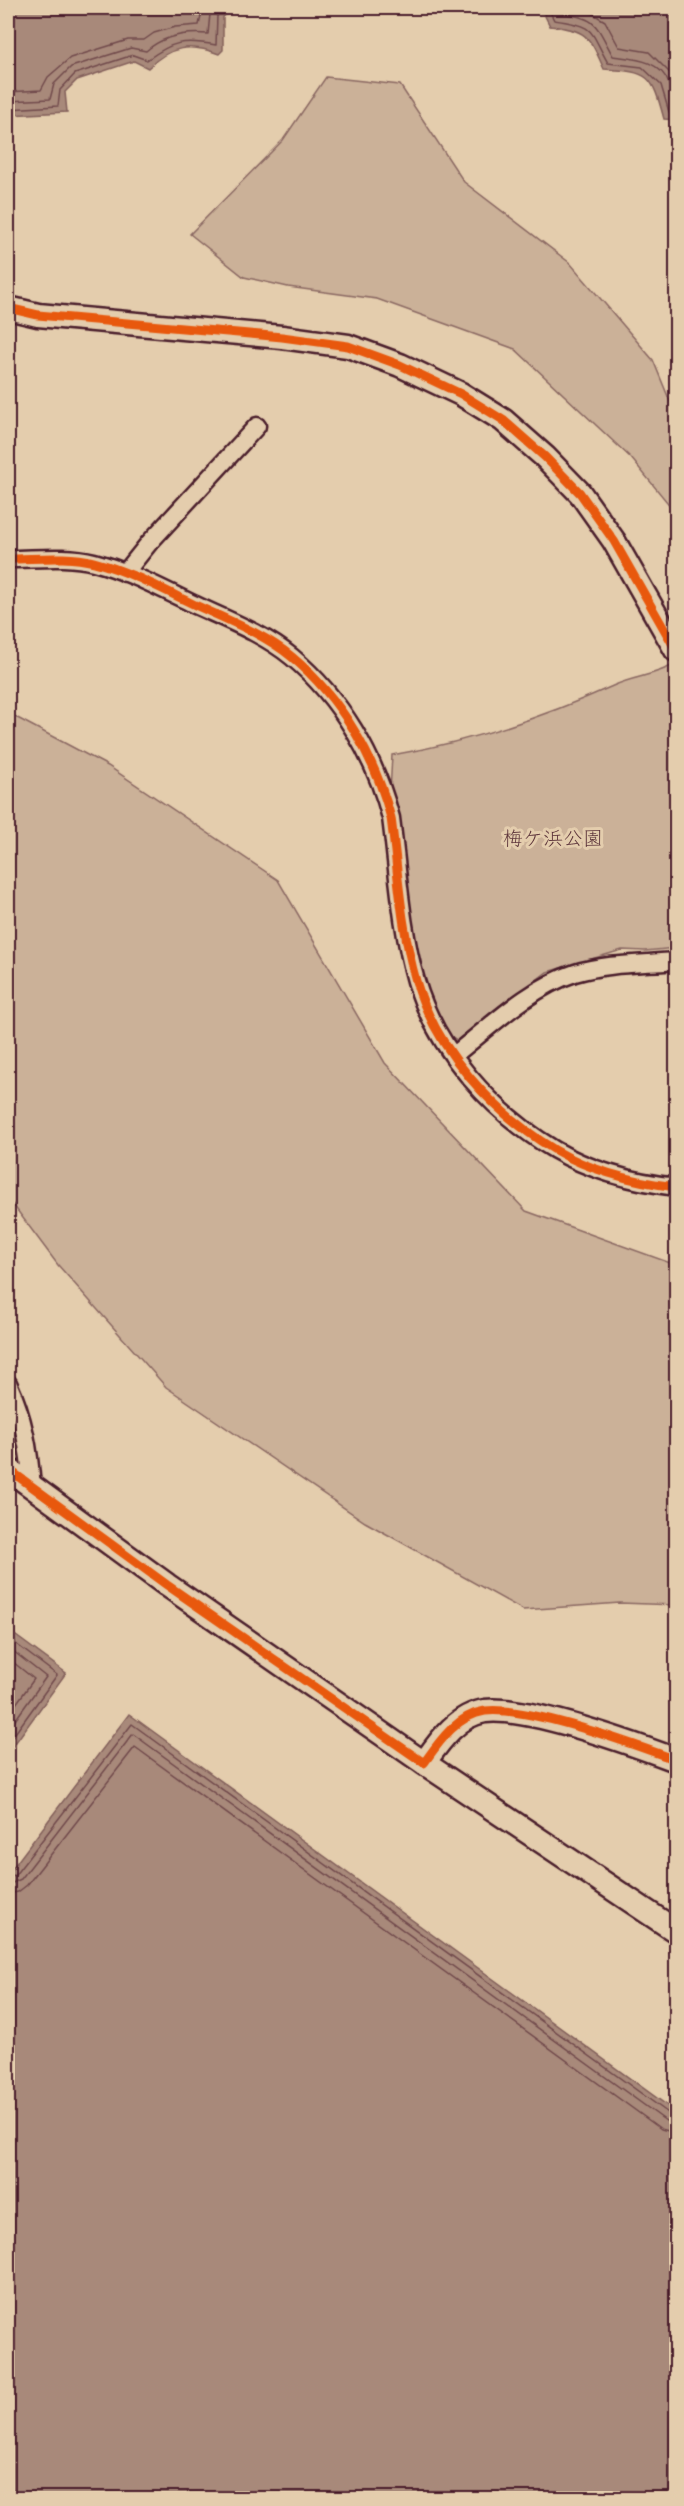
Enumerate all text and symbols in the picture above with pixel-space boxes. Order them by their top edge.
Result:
park label: 梅ケ浜公園 [503,829,603,853]

